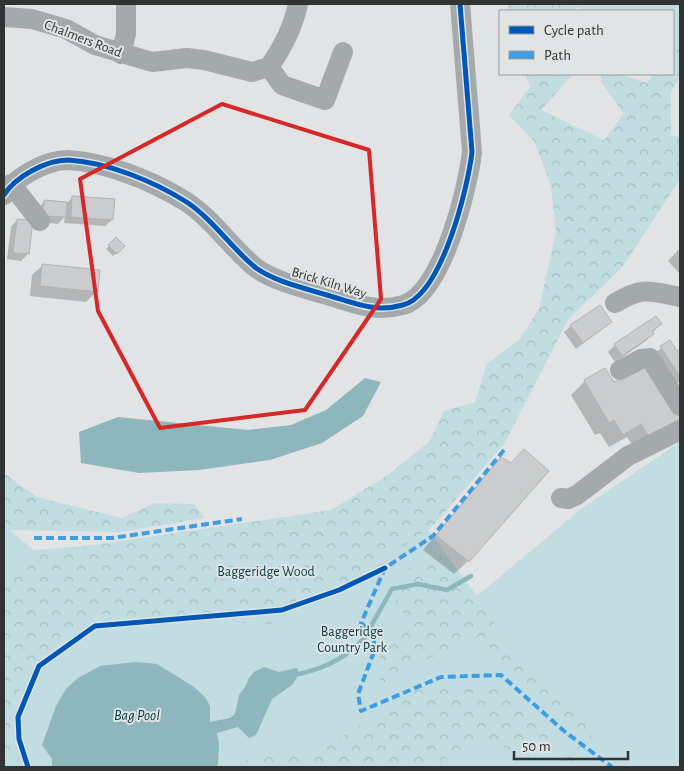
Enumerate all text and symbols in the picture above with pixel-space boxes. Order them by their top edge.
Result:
legend [499,10,674,75]
street label: Chalmers Road [42,18,124,60]
text: Cycle path [544,23,604,38]
text: Path [544,48,571,63]
street label: Brick Kiln Way [290,265,368,301]
park label: Baggeridge Wood [217,565,315,579]
park label: Baggeridge Country Park [317,625,387,655]
water label: Bag Pool [114,708,160,723]
scale bar [514,728,628,760]
text: 50 m [522,739,551,754]

